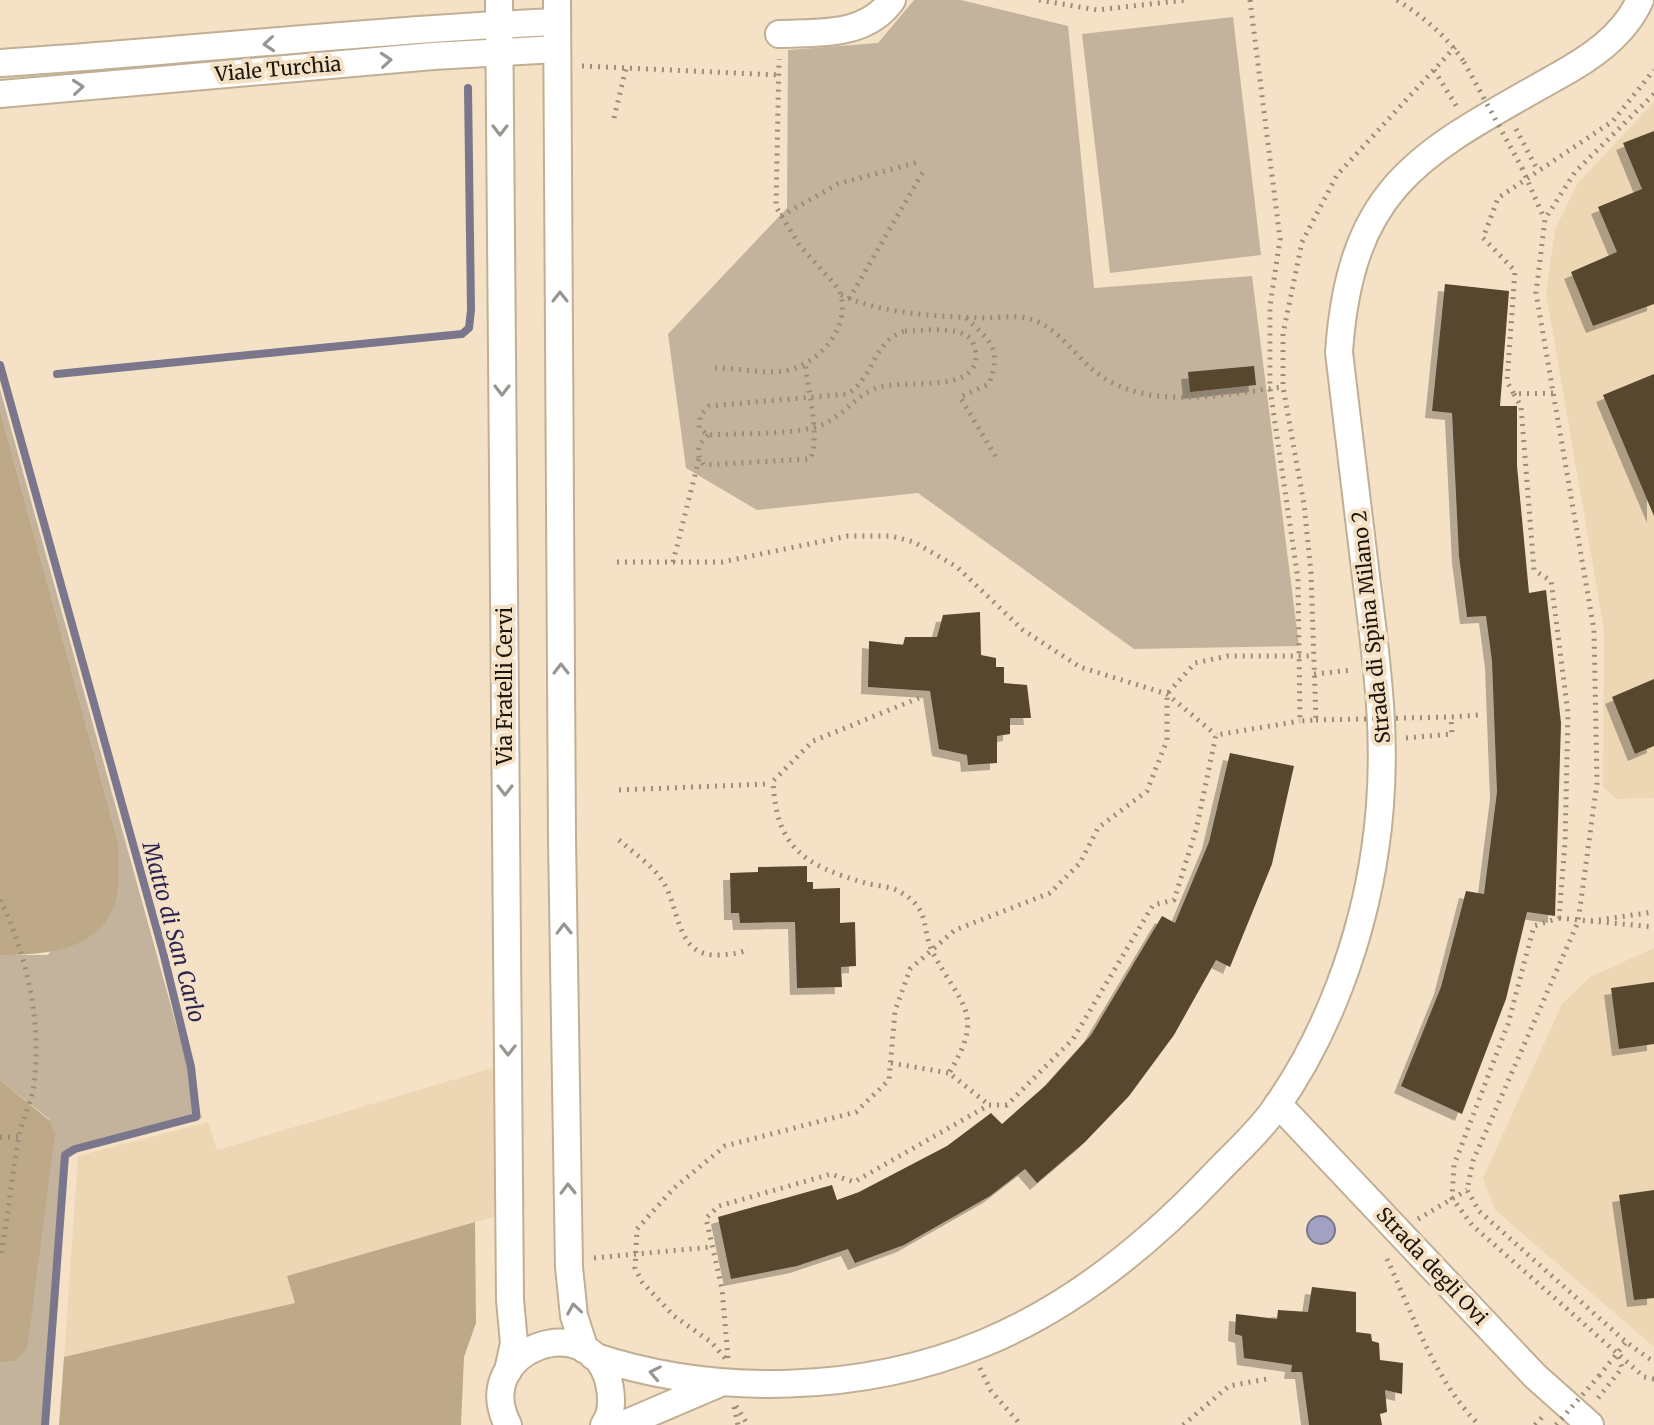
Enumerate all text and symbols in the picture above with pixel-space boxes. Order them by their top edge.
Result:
one-way arrow [262,35,275,52]
street label: Viale Turchia [213,50,342,87]
one-way arrow [380,52,393,69]
one-way arrow [72,79,85,96]
one-way arrow [491,124,509,137]
one-way arrow [551,290,569,303]
one-way arrow [493,384,511,397]
street label: Strada di Spina Milano 2 [1346,509,1395,745]
street label: Via Fratelli Cervi [492,607,517,766]
one-way arrow [552,662,570,675]
one-way arrow [497,784,514,797]
water label: Matto di San Carlo [136,838,212,1025]
one-way arrow [555,922,572,935]
one-way arrow [499,1044,516,1057]
one-way arrow [559,1182,577,1195]
street label: Strada degli Ovi [1371,1202,1493,1330]
one-way arrow [566,1302,583,1316]
one-way arrow [648,1365,662,1382]

